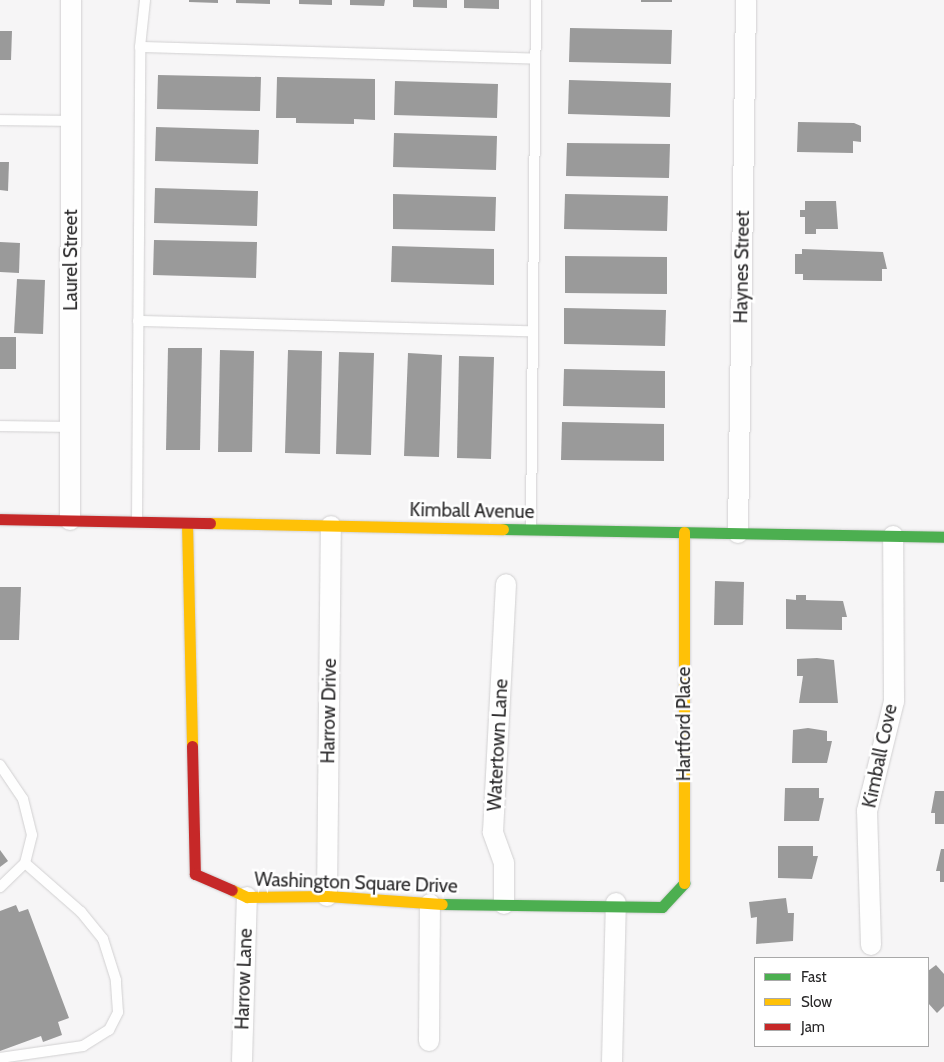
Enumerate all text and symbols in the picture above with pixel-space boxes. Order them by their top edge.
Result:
street label: Laurel Street [60,209,82,311]
street label: Haynes Street [730,210,754,324]
street label: Kimball Avenue [409,499,535,523]
street label: Harrow Drive [317,658,341,764]
street label: Hartford Place [673,667,695,781]
street label: Watertown Lane [483,678,513,812]
street label: Kimball Cove [858,702,902,810]
street label: Washington Square Drive [254,868,458,898]
street label: Harrow Lane [231,928,257,1030]
legend [754,957,929,1047]
text: Fast [801,968,826,986]
text: Slow [801,993,832,1011]
text: Jam [801,1018,825,1036]

